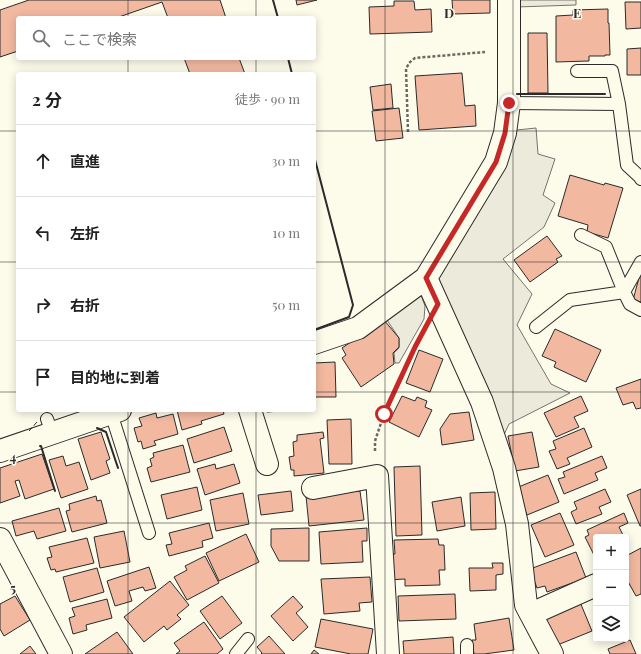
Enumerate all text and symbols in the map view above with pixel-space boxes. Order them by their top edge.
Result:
text: D [444,4,454,21]
text: E [573,4,581,21]
search box [16,16,316,60]
icon: search [30,27,52,49]
text: ここで検索 [62,29,137,49]
text: 2 分 [32,88,62,110]
text: 徒歩 · 90 m [235,90,300,107]
route end [500,94,518,112]
icon: ahead [32,150,54,172]
text: 直進 [70,151,100,171]
text: 30 m [272,152,300,169]
icon: left [32,222,54,244]
text: 左折 [70,223,100,243]
text: 10 m [273,224,300,241]
icon: right [32,294,54,316]
text: 右折 [70,295,100,315]
text: 50 m [272,296,300,313]
icon: arrive [32,366,54,388]
text: 目的地に到着 [70,367,160,387]
route start [375,405,393,423]
text: 4 [10,448,17,465]
map controls [593,534,629,642]
button: + [593,534,629,570]
button: − [593,570,629,606]
text: 5 [10,579,16,596]
button: layers [593,606,629,642]

